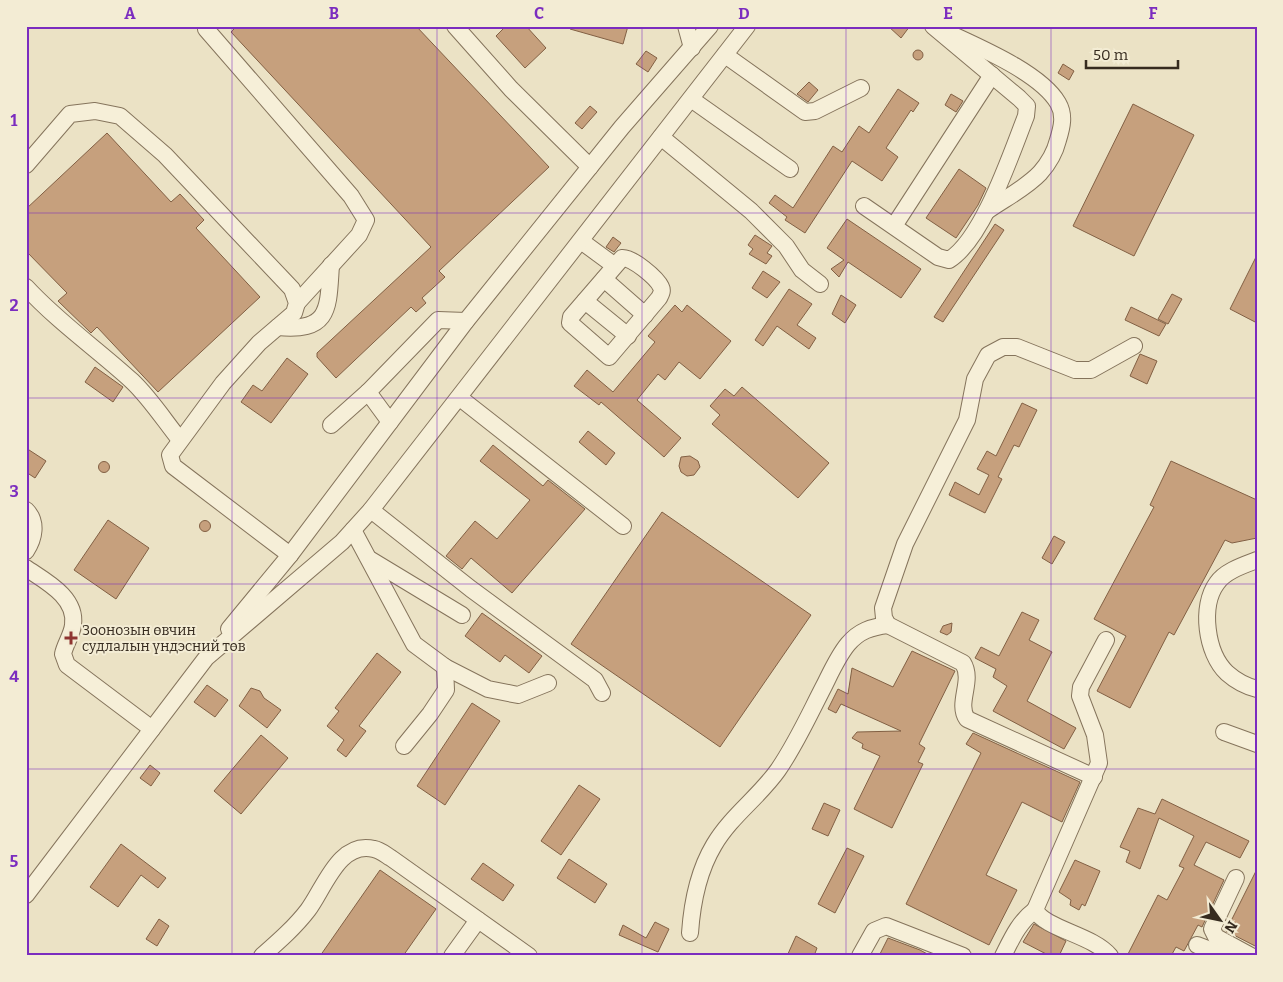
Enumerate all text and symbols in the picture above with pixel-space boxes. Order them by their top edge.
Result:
text: A [124,4,136,23]
text: B [329,4,339,23]
text: C [534,4,544,23]
text: D [738,4,750,23]
text: E [943,4,953,23]
text: F [1149,4,1158,23]
scale bar [1086,38,1178,70]
text: 50 m [1093,46,1129,64]
text: 1 [11,111,18,130]
text: 2 [9,296,19,315]
text: 3 [9,482,19,501]
place label: Зоонозын өвчин судлалын үндэсний төв [82,622,246,655]
marker: Зоонозын өвчин судлалын үндэсний төв [64,631,78,645]
text: 4 [9,667,19,686]
text: 5 [10,852,19,871]
north arrow [1196,894,1246,944]
text: N [1220,918,1241,936]

